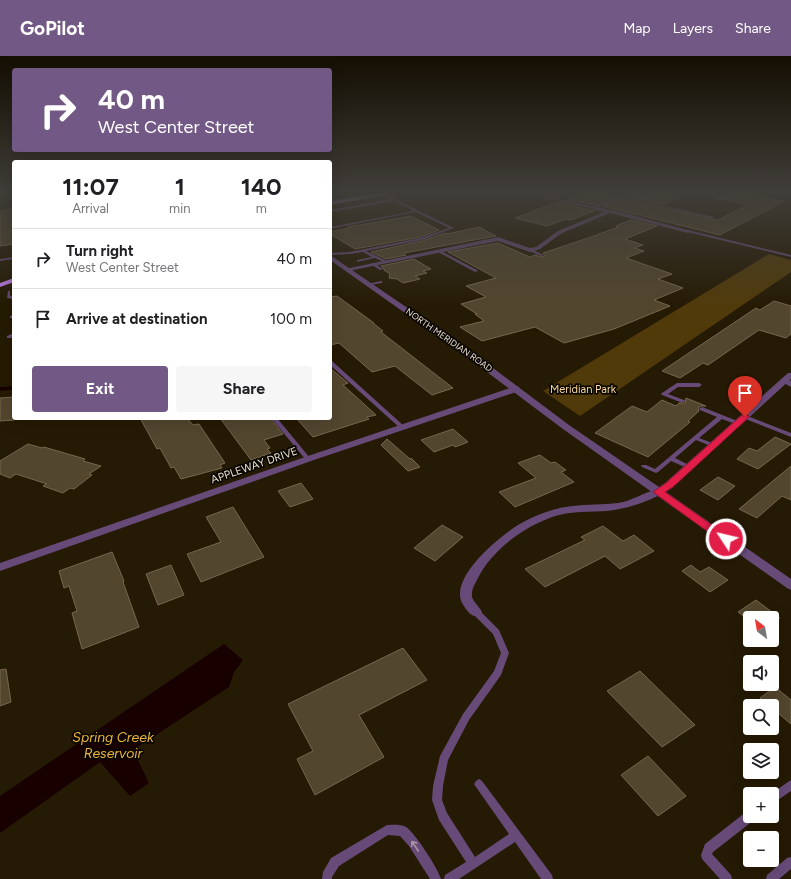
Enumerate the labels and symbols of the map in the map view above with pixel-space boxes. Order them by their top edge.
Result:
street label: NORTH MERIDIAN ROAD [404,305,495,374]
pin [728,376,762,417]
park label: Meridian Park [550,383,617,396]
street label: APPLEWAY DRIVE [209,445,299,486]
position arrow [705,518,747,560]
north arrow [743,611,779,647]
water label: Spring Creek Reservoir [72,729,155,762]
one-way arrow [411,841,419,852]

